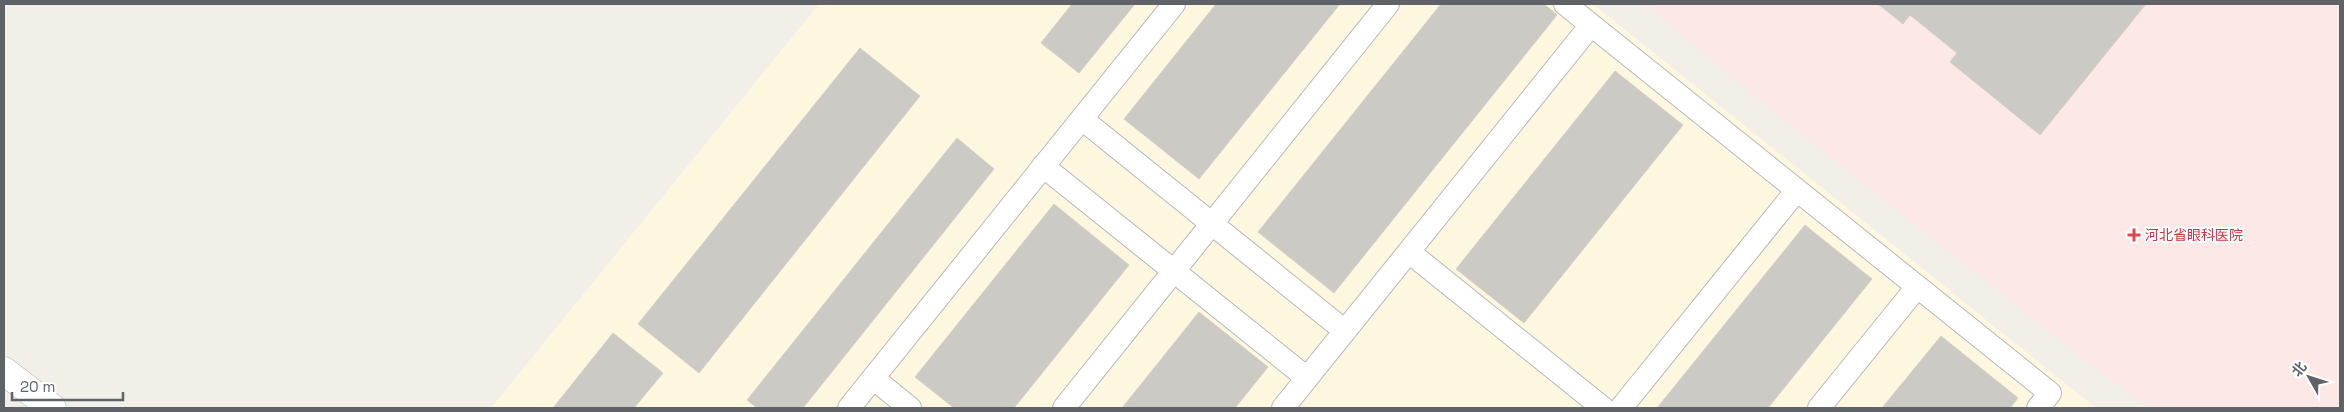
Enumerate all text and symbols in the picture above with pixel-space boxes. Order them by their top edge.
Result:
place label: 河北省眼科医院 [2145,226,2243,244]
marker: 河北省眼科医院 [2127,228,2141,242]
north arrow [2284,352,2334,402]
text: 北 [2287,358,2310,380]
scale bar [12,370,124,402]
text: 20 m [20,377,55,396]

